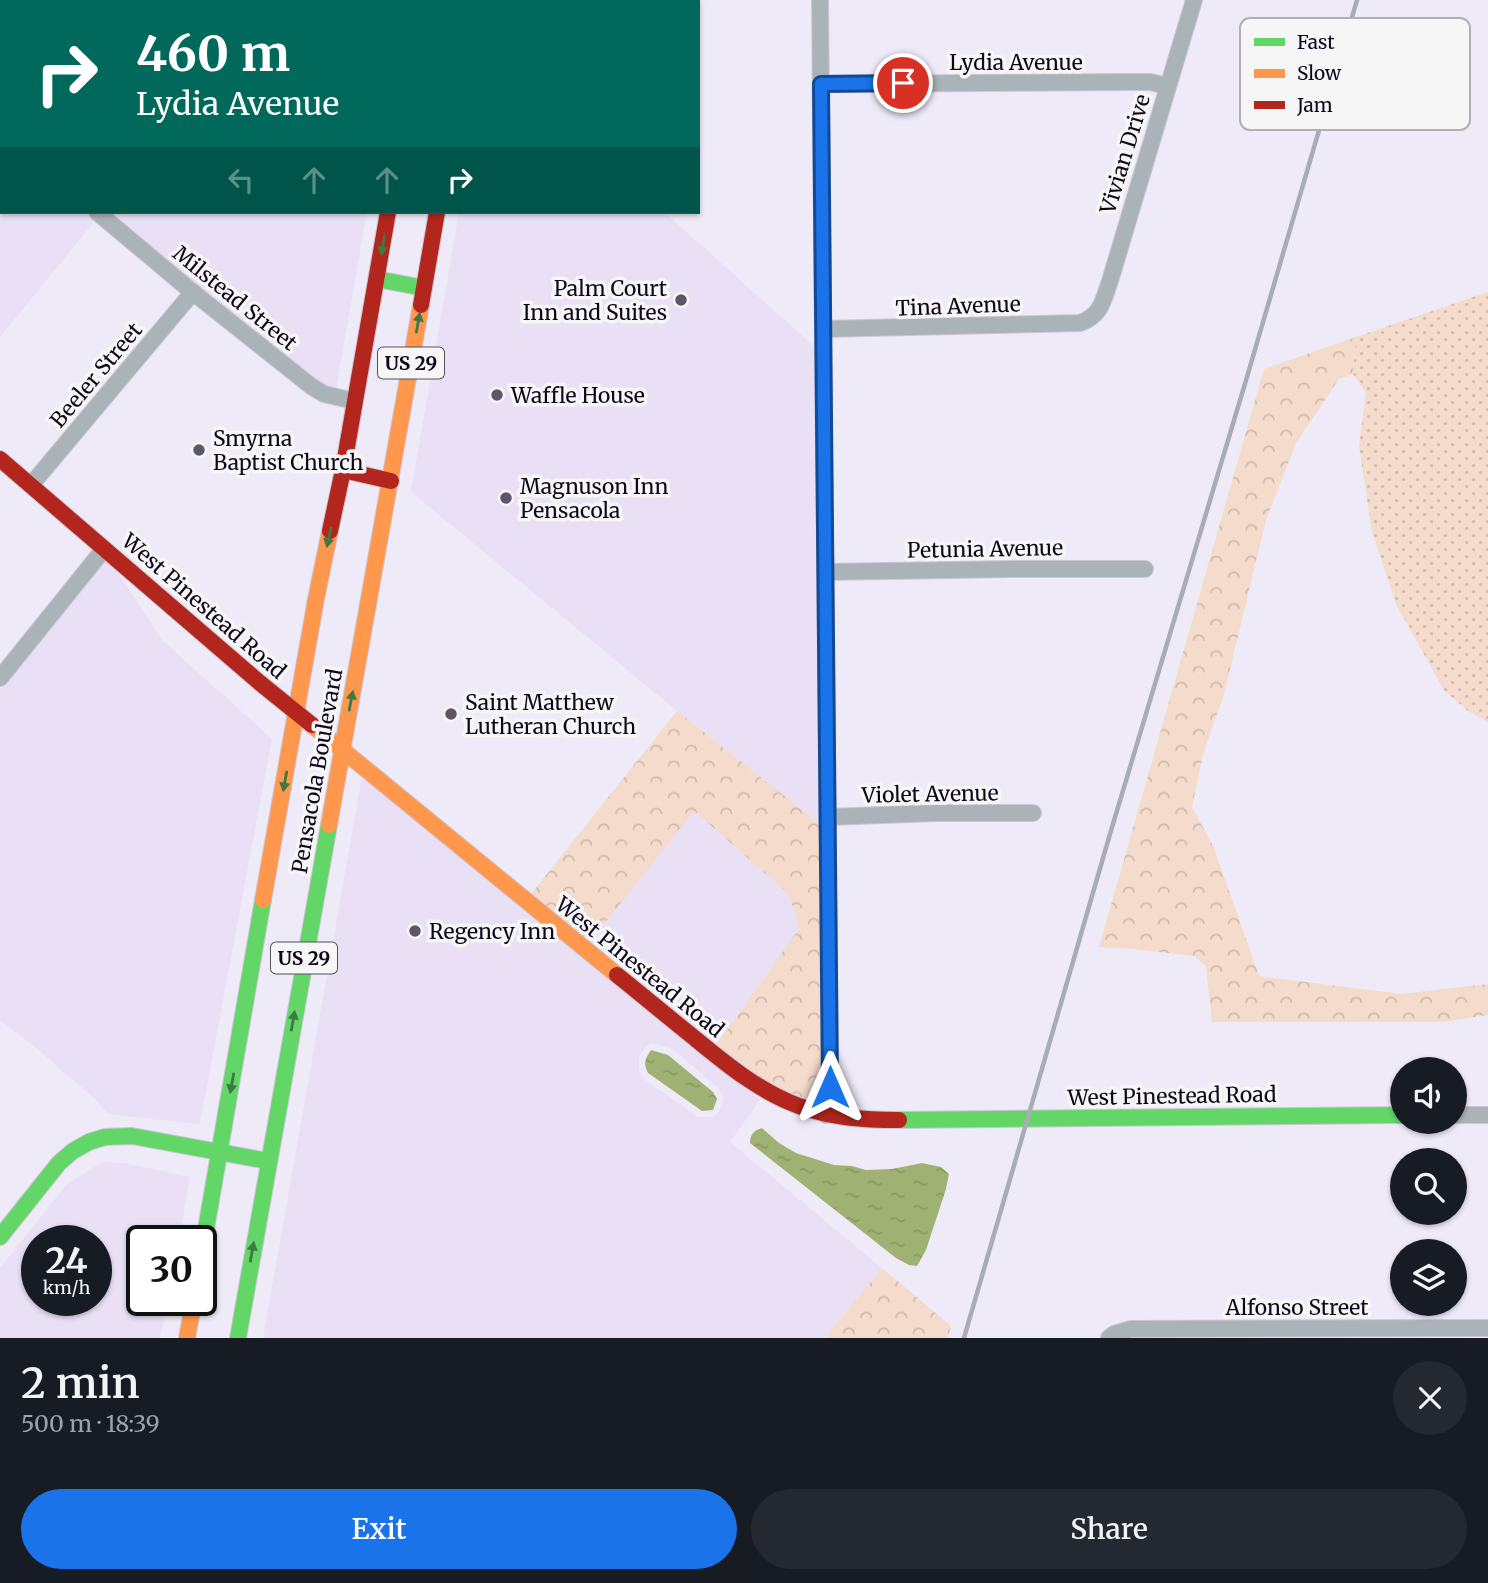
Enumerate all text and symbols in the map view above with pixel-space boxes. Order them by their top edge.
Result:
legend [1240,18,1470,130]
text: 460 m [136,23,290,84]
icon: right [21,28,112,119]
text: Fast [1297,30,1335,54]
street label: Lydia Avenue [949,49,1083,76]
pin [873,53,933,113]
text: Slow [1297,61,1342,85]
icon: arrive [884,64,922,102]
text: Lydia Avenue [136,84,339,124]
street label: Vivian Drive [1094,91,1156,218]
text: Jam [1296,93,1333,117]
icon: left [222,161,260,199]
icon: ahead [295,161,333,199]
icon: ahead [368,161,406,199]
icon: right [441,161,479,199]
one-way arrow [377,234,388,256]
street label: Milstead Street [167,240,303,356]
place label: Palm Court Inn and Suites [523,275,667,326]
street label: Tina Avenue [895,290,1021,322]
marker: Palm Court Inn and Suites [673,292,689,308]
one-way arrow [413,312,424,334]
street label: Beeler Street [44,317,148,433]
road number: US 29 [378,348,444,378]
place label: Waffle House [510,382,645,409]
marker: Waffle House [489,387,505,403]
place label: Smyrna Baptist Church [213,425,363,476]
marker: Smyrna Baptist Church [191,442,207,458]
place label: Magnuson Inn Pensacola [520,473,668,524]
marker: Magnuson Inn Pensacola [498,490,514,506]
one-way arrow [323,526,334,548]
street label: West Pinestead Road [116,527,292,685]
street label: Petunia Avenue [907,534,1063,564]
street label: Pensacola Boulevard [286,666,348,875]
place label: Saint Matthew Lutheran Church [465,689,636,740]
one-way arrow [345,690,356,712]
marker: Saint Matthew Lutheran Church [443,706,459,722]
one-way arrow [279,770,290,792]
street label: Violet Avenue [860,779,999,809]
street label: West Pinestead Road [550,890,730,1043]
place label: Regency Inn [429,918,555,945]
marker: Regency Inn [407,923,423,939]
road number: US 29 [271,942,337,974]
one-way arrow [288,1010,299,1032]
position arrow [793,1050,867,1124]
map controls [1390,1057,1467,1316]
button: sound [1390,1057,1467,1134]
one-way arrow [226,1072,237,1094]
street label: West Pinestead Road [1066,1081,1277,1111]
button: search [1390,1148,1467,1225]
speed limit sign: 30 [126,1225,217,1316]
text: 24 [45,1239,88,1283]
button: layers [1390,1239,1467,1316]
one-way arrow [247,1241,258,1263]
text: km/h [43,1276,90,1299]
street label: Alfonso Street [1224,1294,1369,1321]
text: 2 min [21,1357,140,1409]
button: close [1393,1361,1467,1435]
text: 500 m · 18:39 [21,1409,160,1438]
button: Exit [21,1489,737,1569]
button: Share [751,1489,1467,1569]

